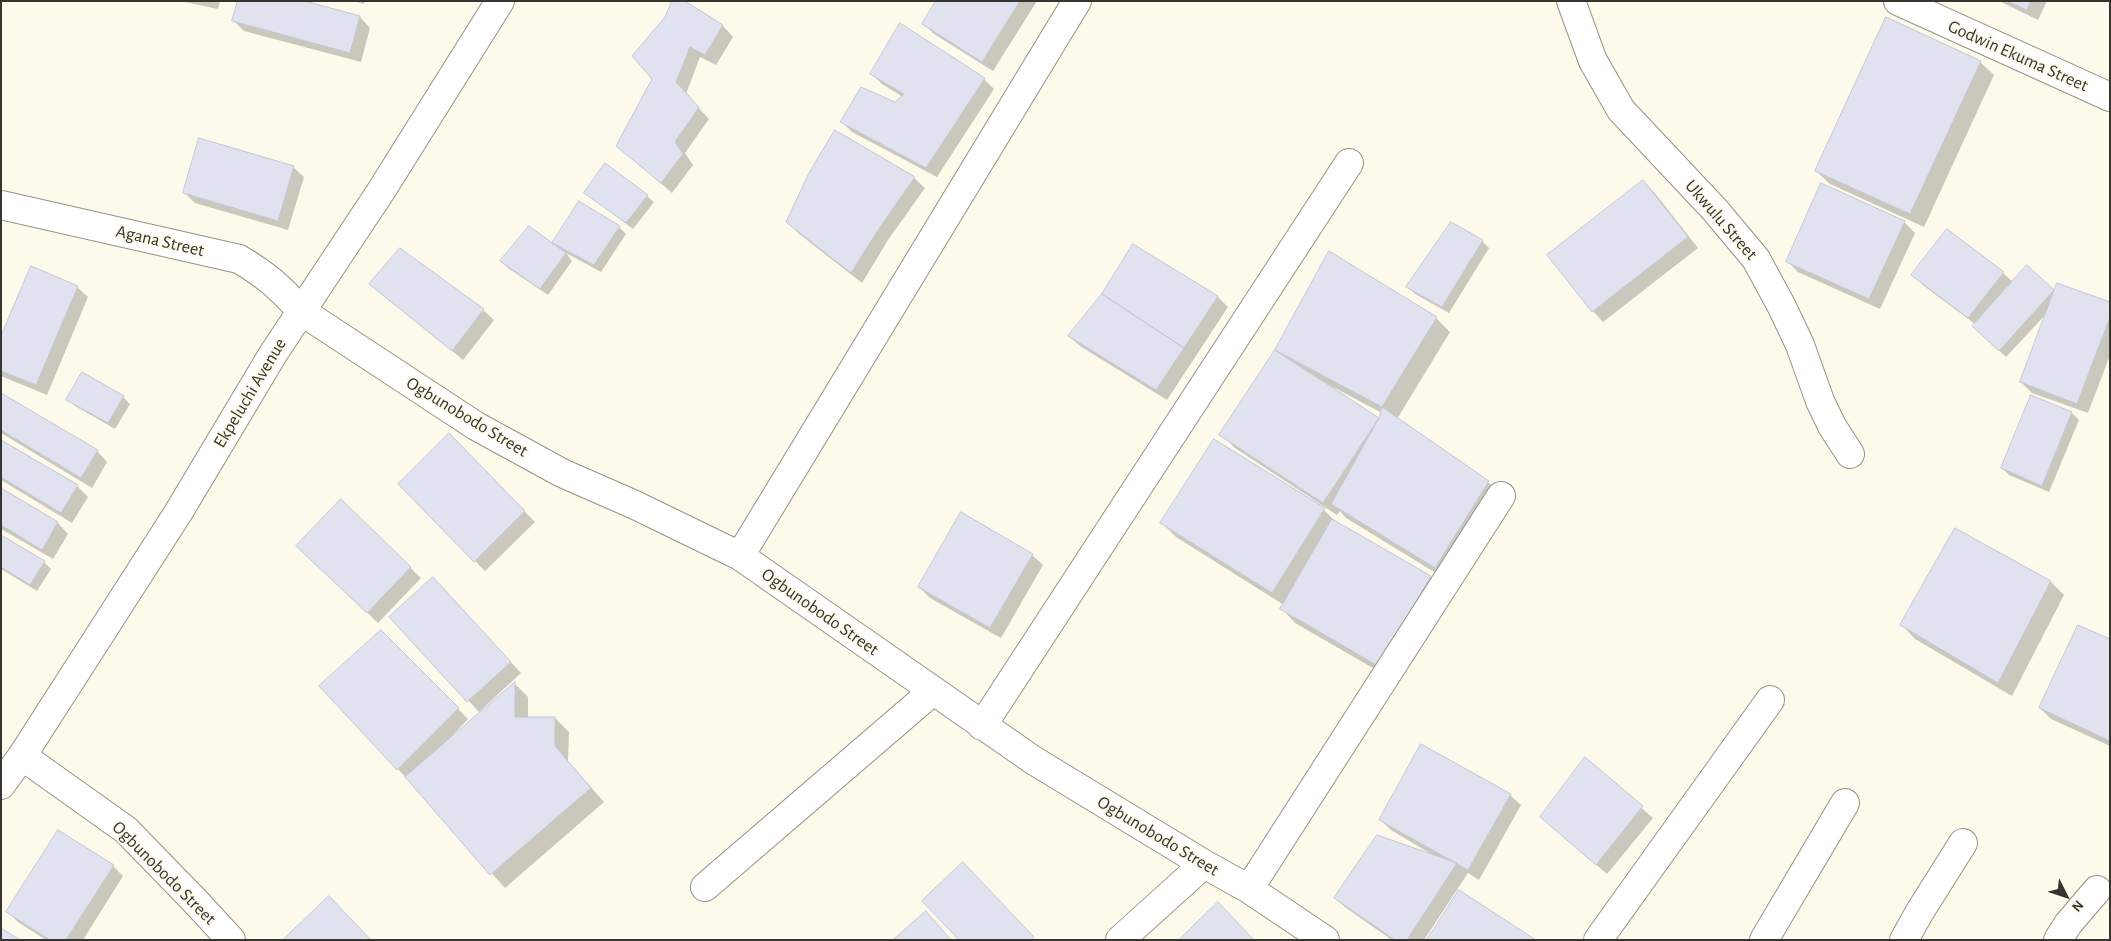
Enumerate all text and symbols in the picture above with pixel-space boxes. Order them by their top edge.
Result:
street label: Godwin Ekuma Street [1945,15,2091,97]
street label: Ukwulu Street [1680,175,1762,265]
street label: Agana Street [114,220,206,262]
street label: Ekpeluchi Avenue [209,334,291,452]
street label: Ogbunobodo Street [402,372,532,462]
street label: Ogbunobodo Street [757,564,883,660]
street label: Ogbunobodo Street [1093,791,1223,881]
street label: Ogbunobodo Street [108,817,220,929]
north arrow [2041,871,2091,921]
text: N [2069,898,2086,914]

